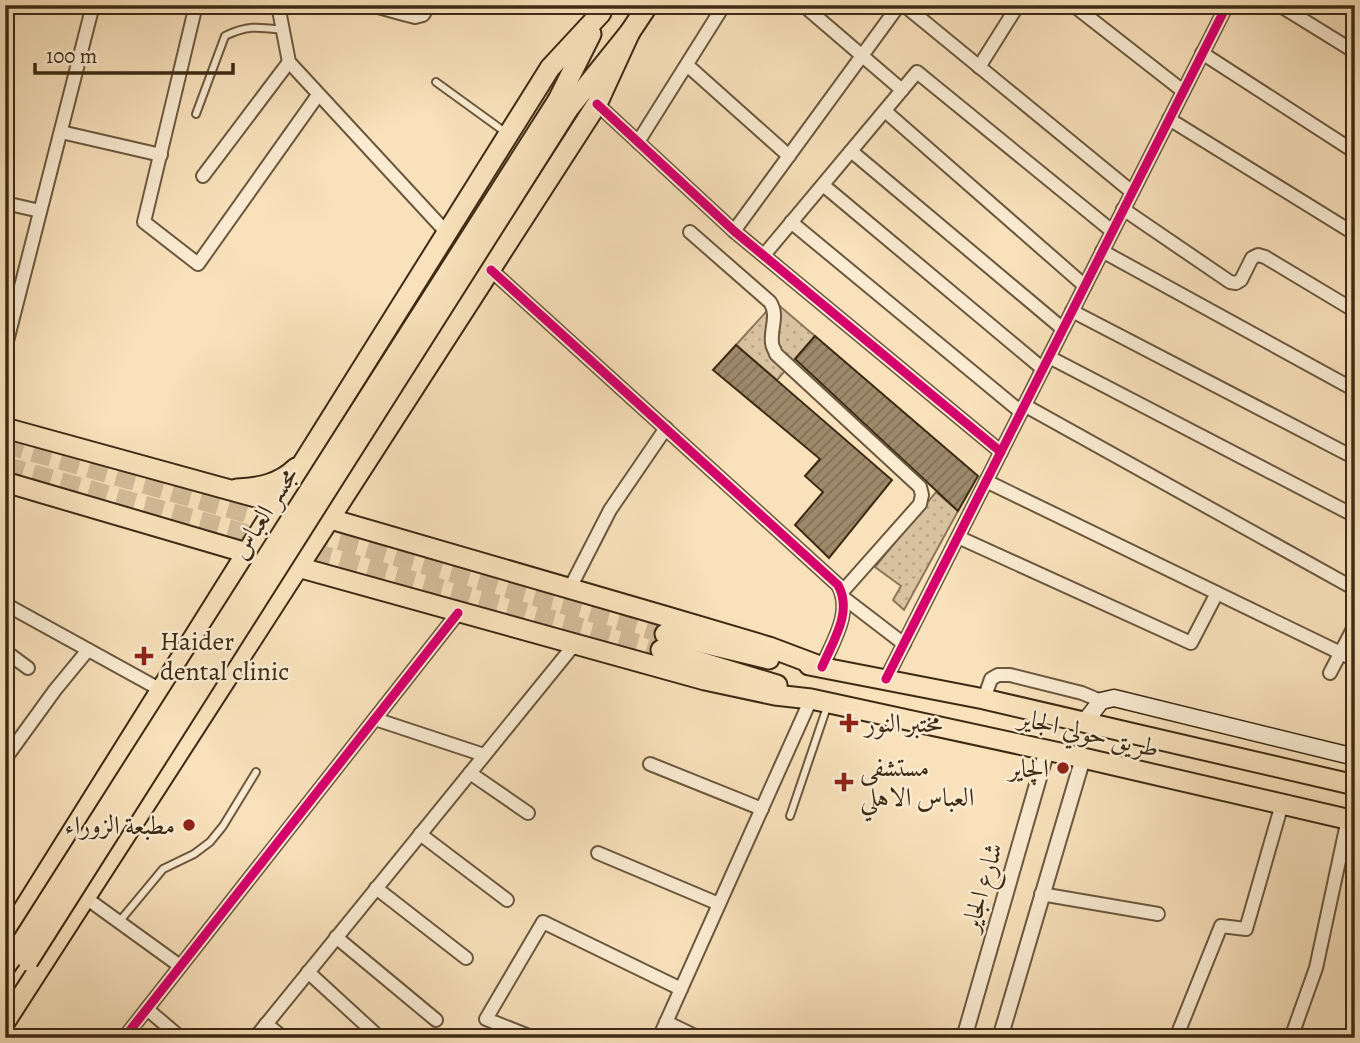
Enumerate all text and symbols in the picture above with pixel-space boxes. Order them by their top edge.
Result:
scale bar [35,32,233,76]
text: 100 m [46,42,97,70]
street label: مجسر العباس [222,460,306,566]
place label: Haider dental clinic [160,624,289,689]
marker: Haider dental clinic [134,646,154,666]
street label: طريق حولي الجاير [1012,699,1163,770]
place label: مختبر النور [862,706,943,741]
marker: مختبر النور [839,713,859,733]
place label: مستشفى العباس الاهلي [860,750,974,822]
place label: الچاير [1006,751,1049,786]
marker: الچاير [1055,760,1071,776]
marker: مستشفى العباس الاهلي [834,772,854,792]
place label: مطبعة الزوراء [65,808,175,843]
marker: مطبعة الزوراء [181,817,197,833]
street label: شارع الجاير [952,839,1015,939]

